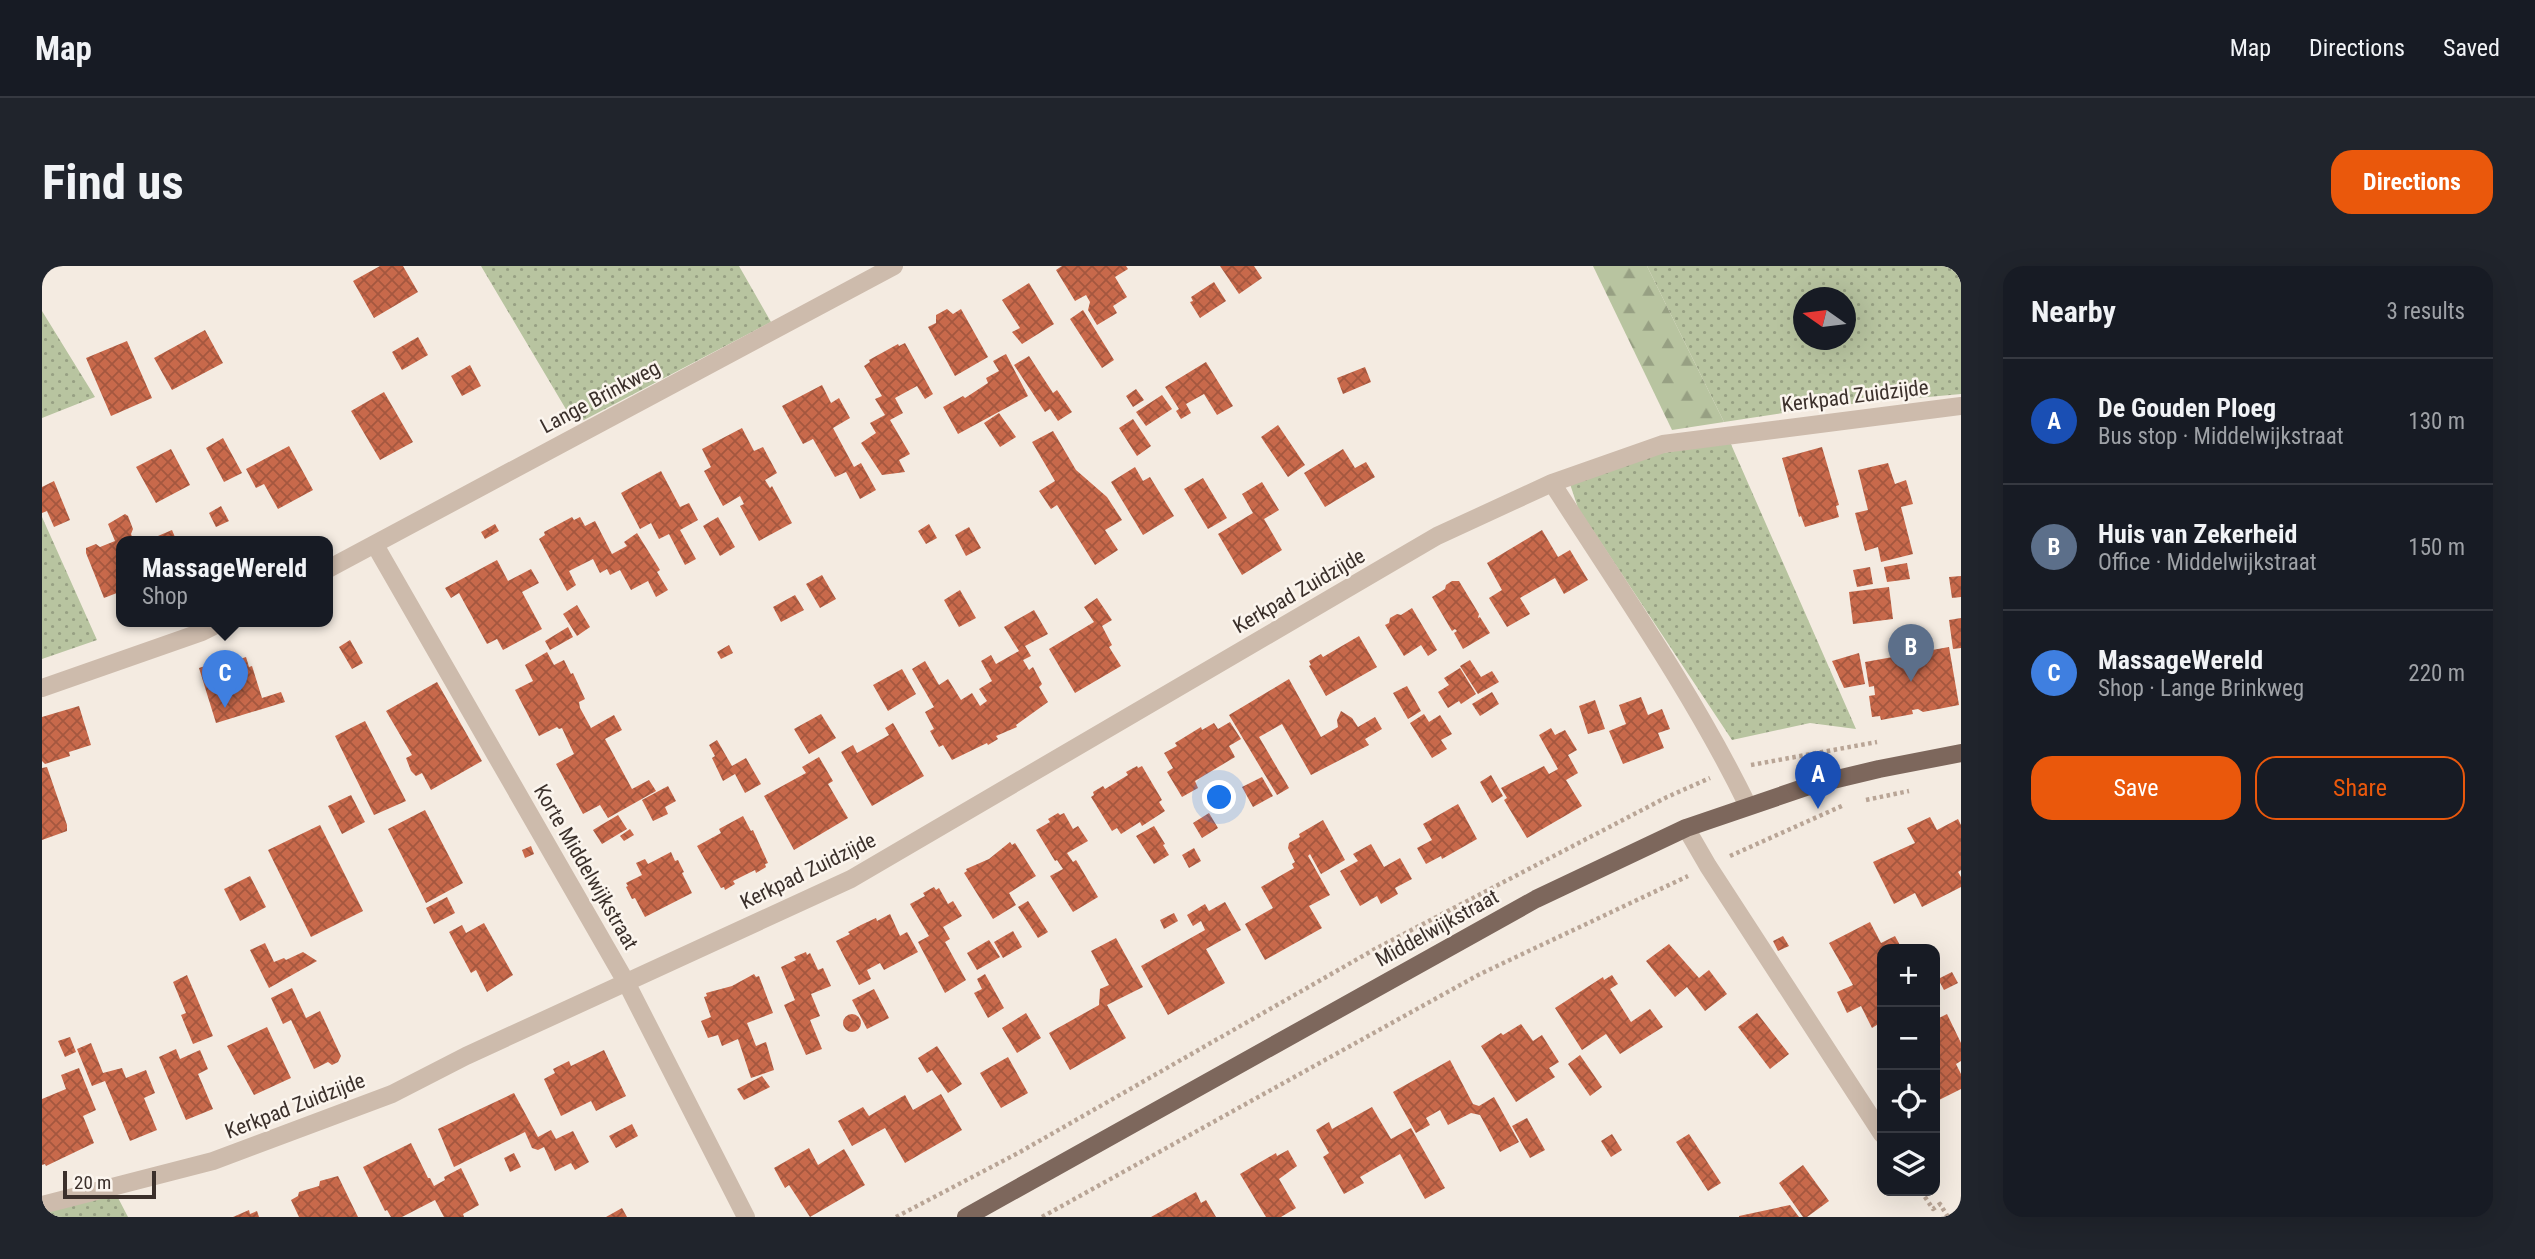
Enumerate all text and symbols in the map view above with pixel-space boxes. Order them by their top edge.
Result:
text: Map [35,29,92,68]
text: Map [2230,34,2271,62]
text: Directions [2309,34,2405,62]
text: Saved [2443,34,2500,62]
button: Directions [2331,150,2493,214]
text: Find us [42,154,184,211]
north arrow [1793,287,1856,350]
text: Nearby [2031,294,2116,329]
text: 3 results [2387,298,2465,325]
street label: Lange Brinkweg [536,356,664,438]
street label: Kerkpad Zuidzijde [1780,375,1930,417]
text: De Gouden Ploeg [2098,393,2276,423]
text: A [2047,408,2061,435]
text: 130 m [2408,408,2465,435]
text: Bus stop · Middelwijkstraat [2098,423,2344,450]
text: Huis van Zekerheid [2098,519,2297,549]
text: B [2048,534,2060,561]
text: 150 m [2408,534,2465,561]
popup [116,536,333,627]
street label: Kerkpad Zuidzijde [1229,544,1369,638]
text: Office · Middelwijkstraat [2098,549,2317,576]
text: MassageWereld [142,553,307,583]
text: Shop [142,583,188,610]
pin: B [1888,624,1934,682]
text: MassageWereld [2098,645,2263,675]
pin: C [202,650,248,708]
text: C [2047,660,2061,687]
text: 220 m [2408,660,2465,687]
text: Shop · Lange Brinkweg [2098,675,2304,702]
pin: A [1795,751,1841,809]
button: Save [2031,756,2241,820]
button: Share [2255,756,2465,820]
street label: Korte Middelwijkstraat [529,780,643,954]
your location [1202,780,1236,814]
street label: Kerkpad Zuidzijde [736,828,880,914]
street label: Middelwijkstraat [1371,884,1503,972]
map controls [1877,944,1940,1196]
button: + [1877,944,1940,1007]
button: − [1877,1007,1940,1070]
street label: Kerkpad Zuidzijde [222,1068,368,1144]
button: locate [1877,1070,1940,1133]
button: layers [1877,1133,1940,1196]
scale bar [63,1168,156,1200]
text: 20 m [74,1171,111,1194]

